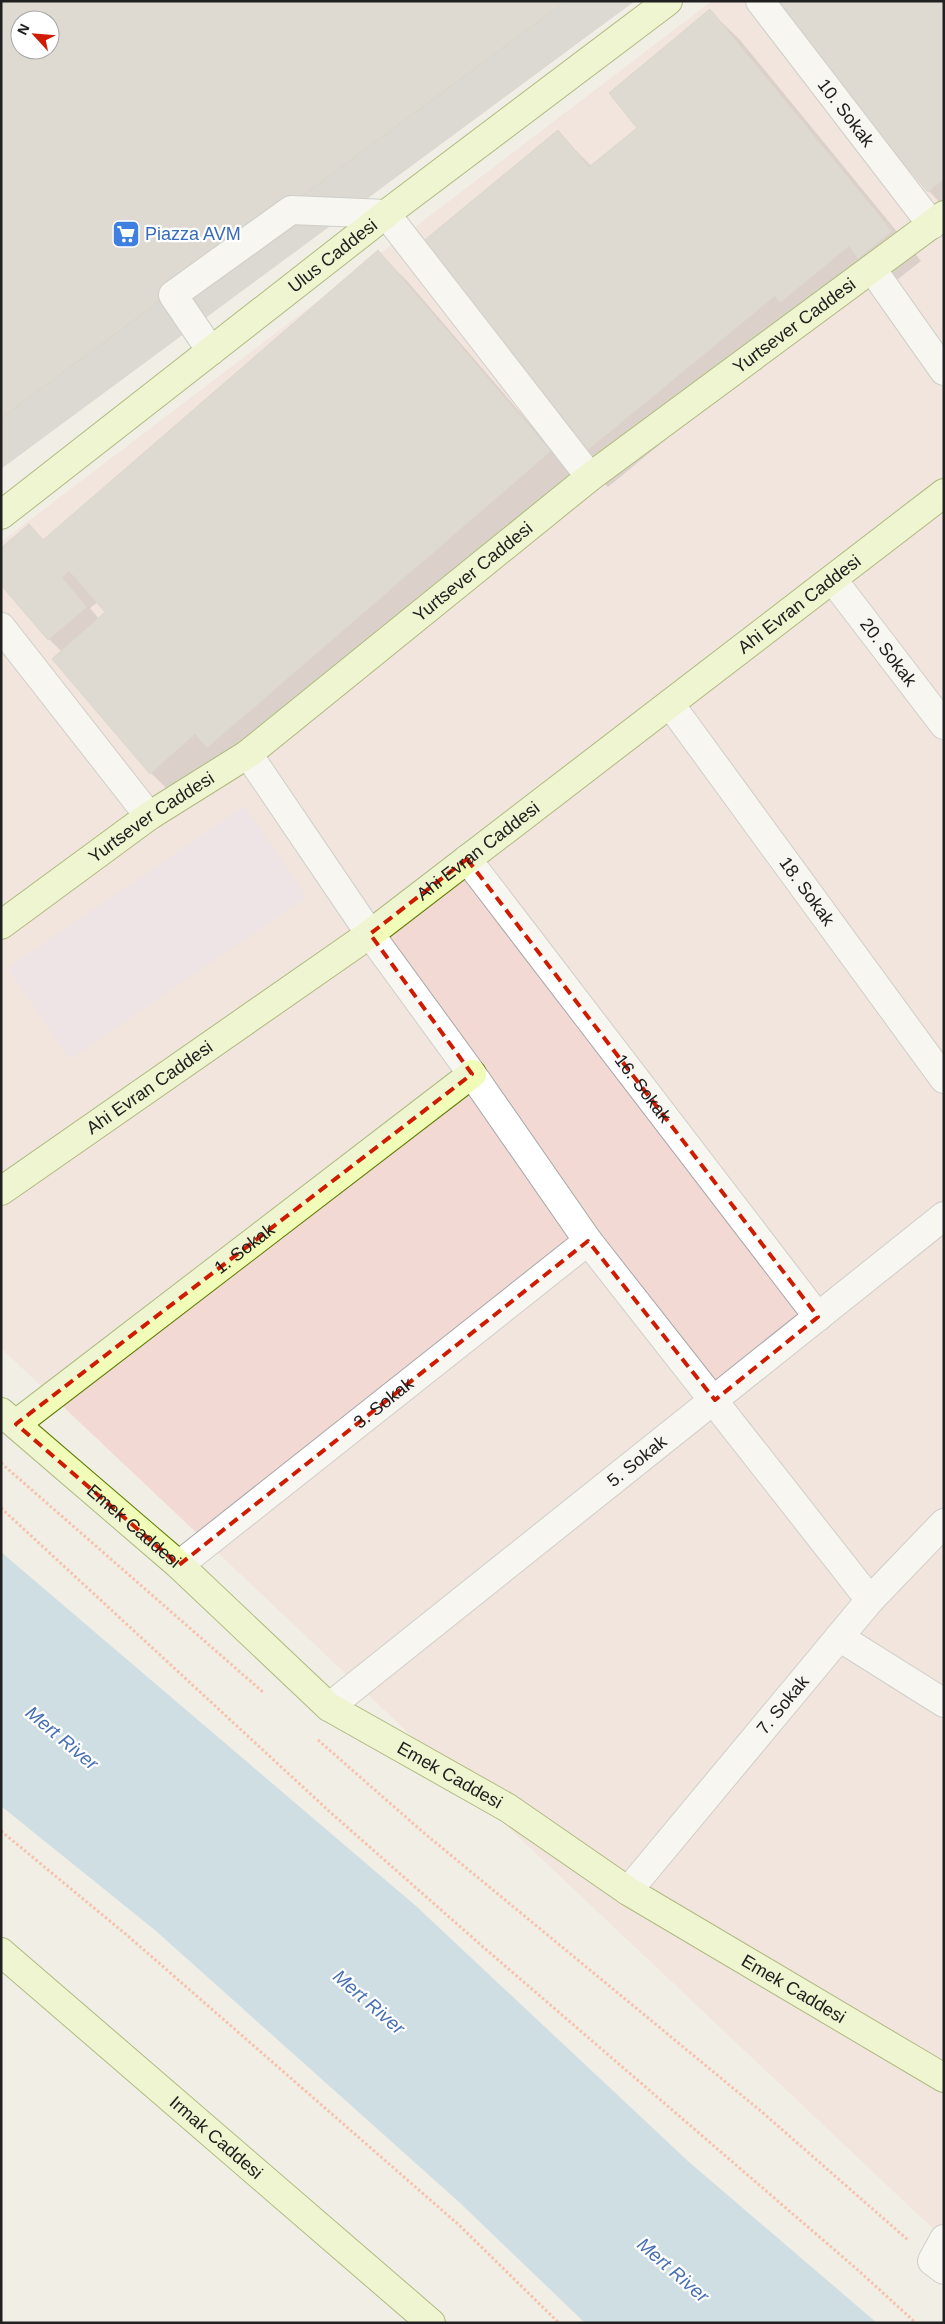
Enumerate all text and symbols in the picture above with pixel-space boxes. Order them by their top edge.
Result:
north arrow [10,10,60,60]
text: N [14,21,33,37]
street label: 10. Sokak [814,75,879,151]
street label: Ulus Caddesi [284,215,381,297]
supermarket icon: Piazza AVM [111,219,141,249]
place label: Piazza AVM [145,224,241,244]
street label: Yurtsever Caddesi [729,274,859,378]
street label: Yurtsever Caddesi [409,518,536,626]
street label: Ahi Evran Caddesi [734,551,864,658]
street label: 20. Sokak [856,614,921,691]
street label: Yurtsever Caddesi [85,768,218,867]
street label: Ahi Evran Caddesi [413,798,543,904]
street label: 18. Sokak [775,853,839,930]
street label: Ahi Evran Caddesi [83,1037,216,1138]
street label: 16. Sokak [610,1051,676,1127]
street label: 1. Sokak [211,1219,279,1278]
street label: 3. Sokak [350,1373,418,1433]
street label: 5. Sokak [603,1431,671,1491]
street label: Emek Caddesi [83,1480,185,1572]
street label: 7. Sokak [753,1671,813,1738]
water label: Mert River [22,1702,103,1775]
street label: Emek Caddesi [394,1738,506,1813]
street label: Emek Caddesi [738,1951,849,2027]
water label: Mert River [329,1965,409,2039]
street label: Irmak Caddesi [166,2092,267,2183]
water label: Mert River [633,2233,713,2307]

